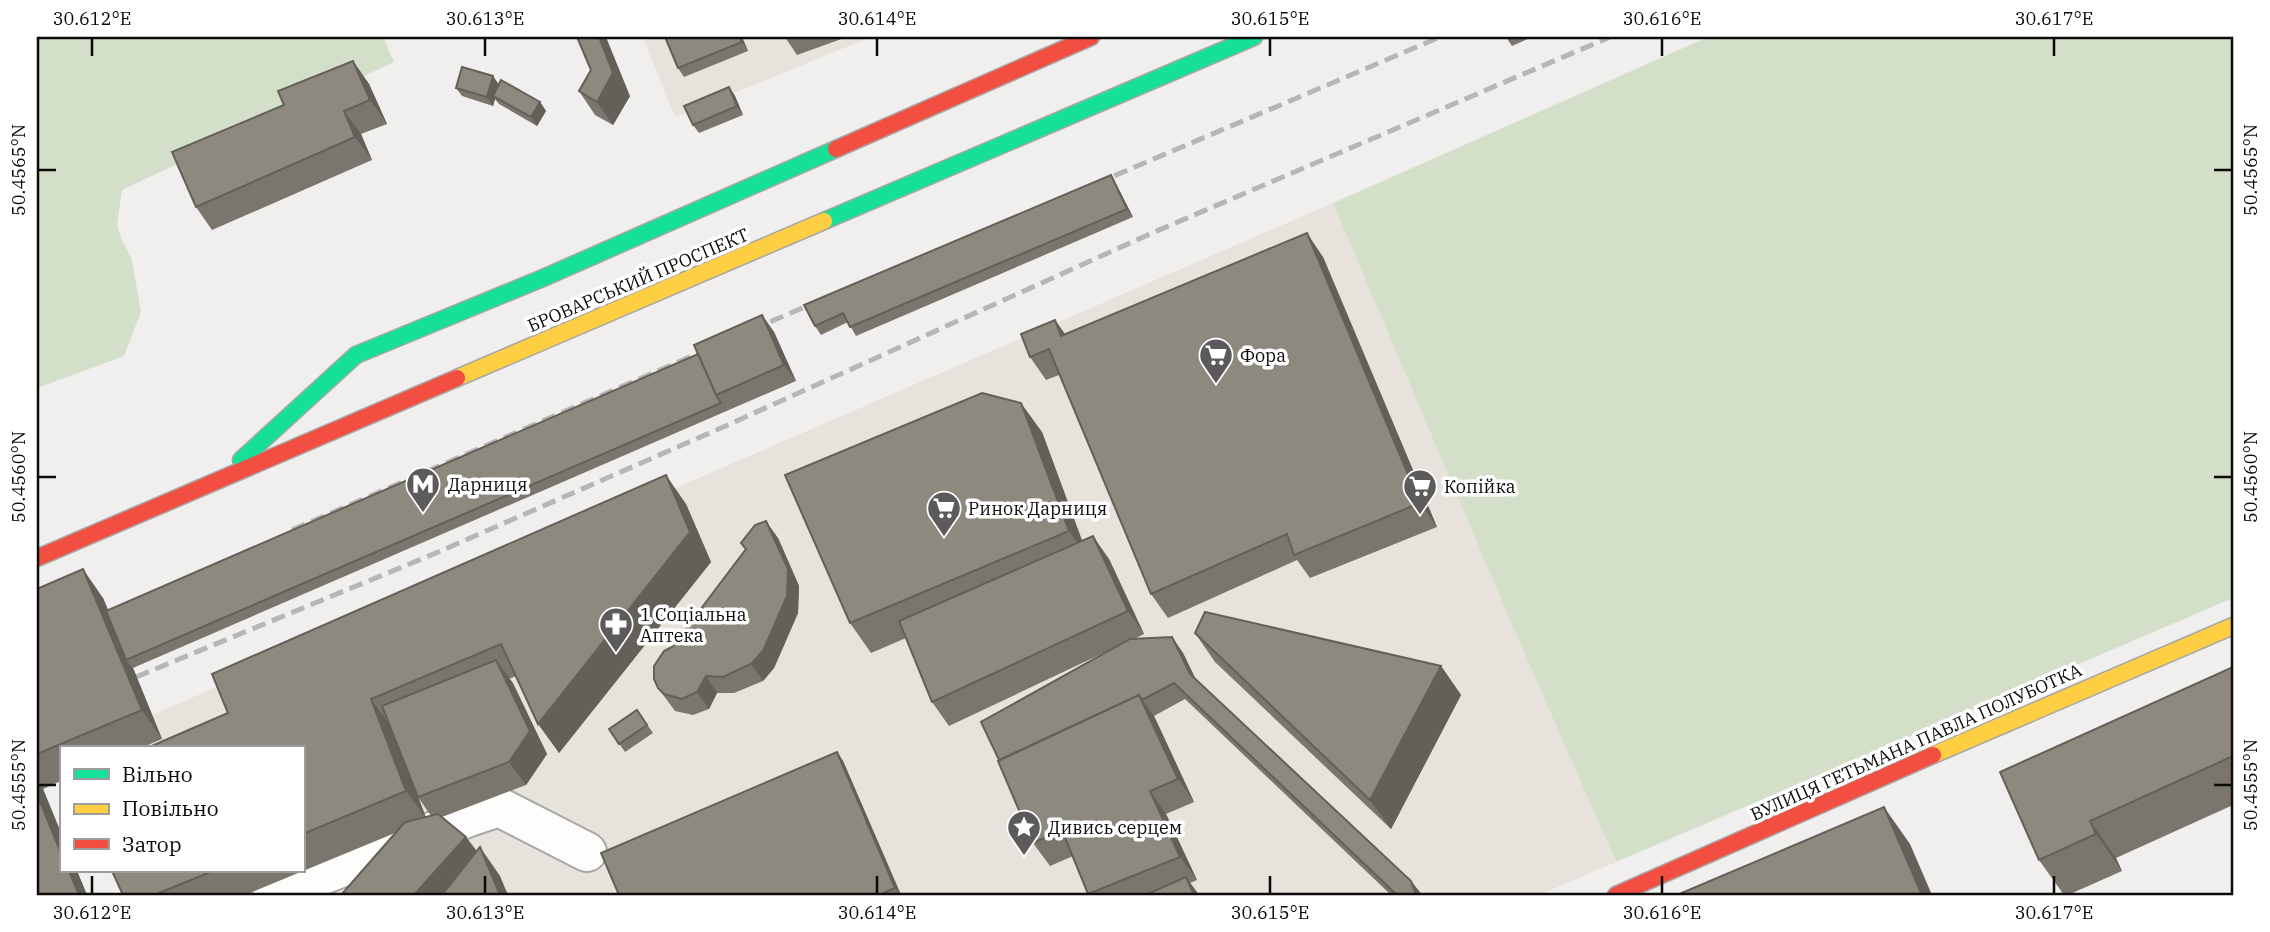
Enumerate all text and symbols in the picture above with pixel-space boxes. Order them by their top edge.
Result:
text: 30.612°E [53,7,131,30]
text: 30.613°E [446,7,524,30]
text: 30.614°E [838,7,916,30]
text: 30.615°E [1231,7,1309,30]
text: 30.616°E [1623,7,1701,30]
text: 30.617°E [2015,7,2093,30]
text: 50.4565°N [7,124,30,216]
text: 50.4565°N [2239,124,2262,216]
street label: БРОВАРСЬКИЙ ПРОСПЕКТ [524,223,752,337]
supermarket icon: Фора [1197,336,1235,385]
place label: Фора [1240,344,1286,367]
text: 50.4560°N [7,431,30,523]
text: 50.4560°N [2239,431,2262,523]
metro station icon: Дарниця [404,465,442,514]
supermarket icon: Копійка [1401,467,1439,516]
place label: Дарниця [448,473,528,496]
place label: Копійка [1444,475,1516,498]
supermarket icon: Ринок Дарниця [925,489,963,538]
place label: Ринок Дарниця [968,497,1107,520]
place label: 1 Соціальна Аптека [640,603,747,647]
pharmacy icon: 1 Соціальна Аптека [597,605,635,654]
street label: ВУЛИЦЯ ГЕТЬМАНА ПАВЛА ПОЛУБОТКА [1747,658,2086,826]
text: 50.4555°N [7,739,30,831]
text: 50.4555°N [2239,739,2262,831]
legend [60,746,304,872]
text: Вільно [122,760,193,788]
text: Повільно [122,794,219,822]
place icon: Дивись серцем [1005,808,1043,857]
place label: Дивись серцем [1048,816,1182,839]
text: Затор [122,830,182,858]
text: 30.612°E [53,901,131,924]
text: 30.613°E [446,901,524,924]
text: 30.614°E [838,901,916,924]
text: 30.615°E [1231,901,1309,924]
text: 30.616°E [1623,901,1701,924]
text: 30.617°E [2015,901,2093,924]

